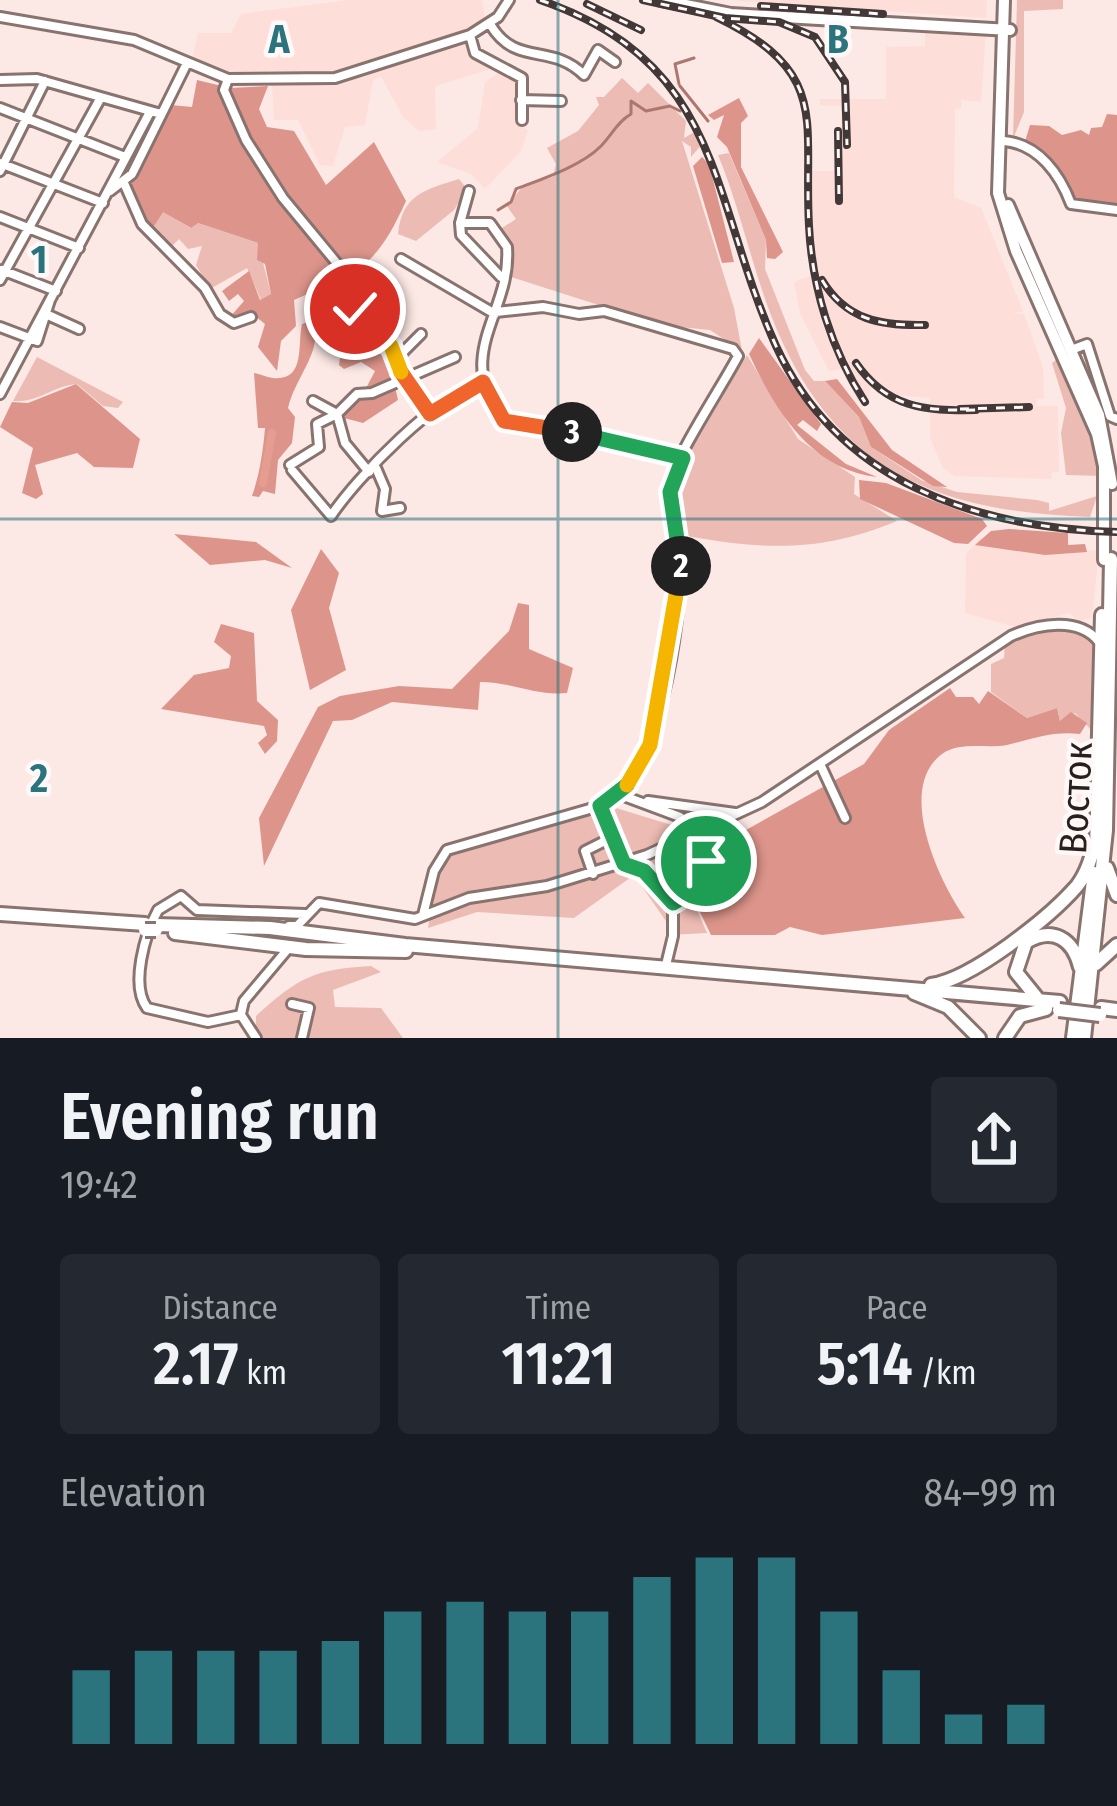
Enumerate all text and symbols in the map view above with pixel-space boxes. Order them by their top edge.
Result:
text: A [267,17,290,63]
text: B [827,17,849,63]
text: 1 [31,237,47,283]
pin [304,258,406,360]
icon: check [322,276,388,342]
pin: 3 [542,402,602,462]
text: 3 [564,412,580,452]
pin: 2 [651,536,711,596]
text: 2 [673,546,689,586]
street label: Восток [1050,741,1102,855]
text: 2 [29,756,48,802]
pin [655,810,757,912]
icon: arrive [673,828,739,894]
text: Evening run [60,1077,379,1156]
button: share [931,1077,1057,1203]
text: 19:42 [60,1162,138,1208]
text: Distance [162,1288,278,1328]
text: Time [526,1288,591,1328]
text: Pace [866,1288,928,1328]
text: 2.17 [153,1328,239,1400]
text: 11:21 [502,1328,615,1400]
text: 5:14 [817,1328,913,1400]
text: km [239,1353,287,1393]
text: /km [913,1353,977,1393]
text: Elevation [60,1470,207,1516]
text: 84–99 m [923,1470,1057,1516]

